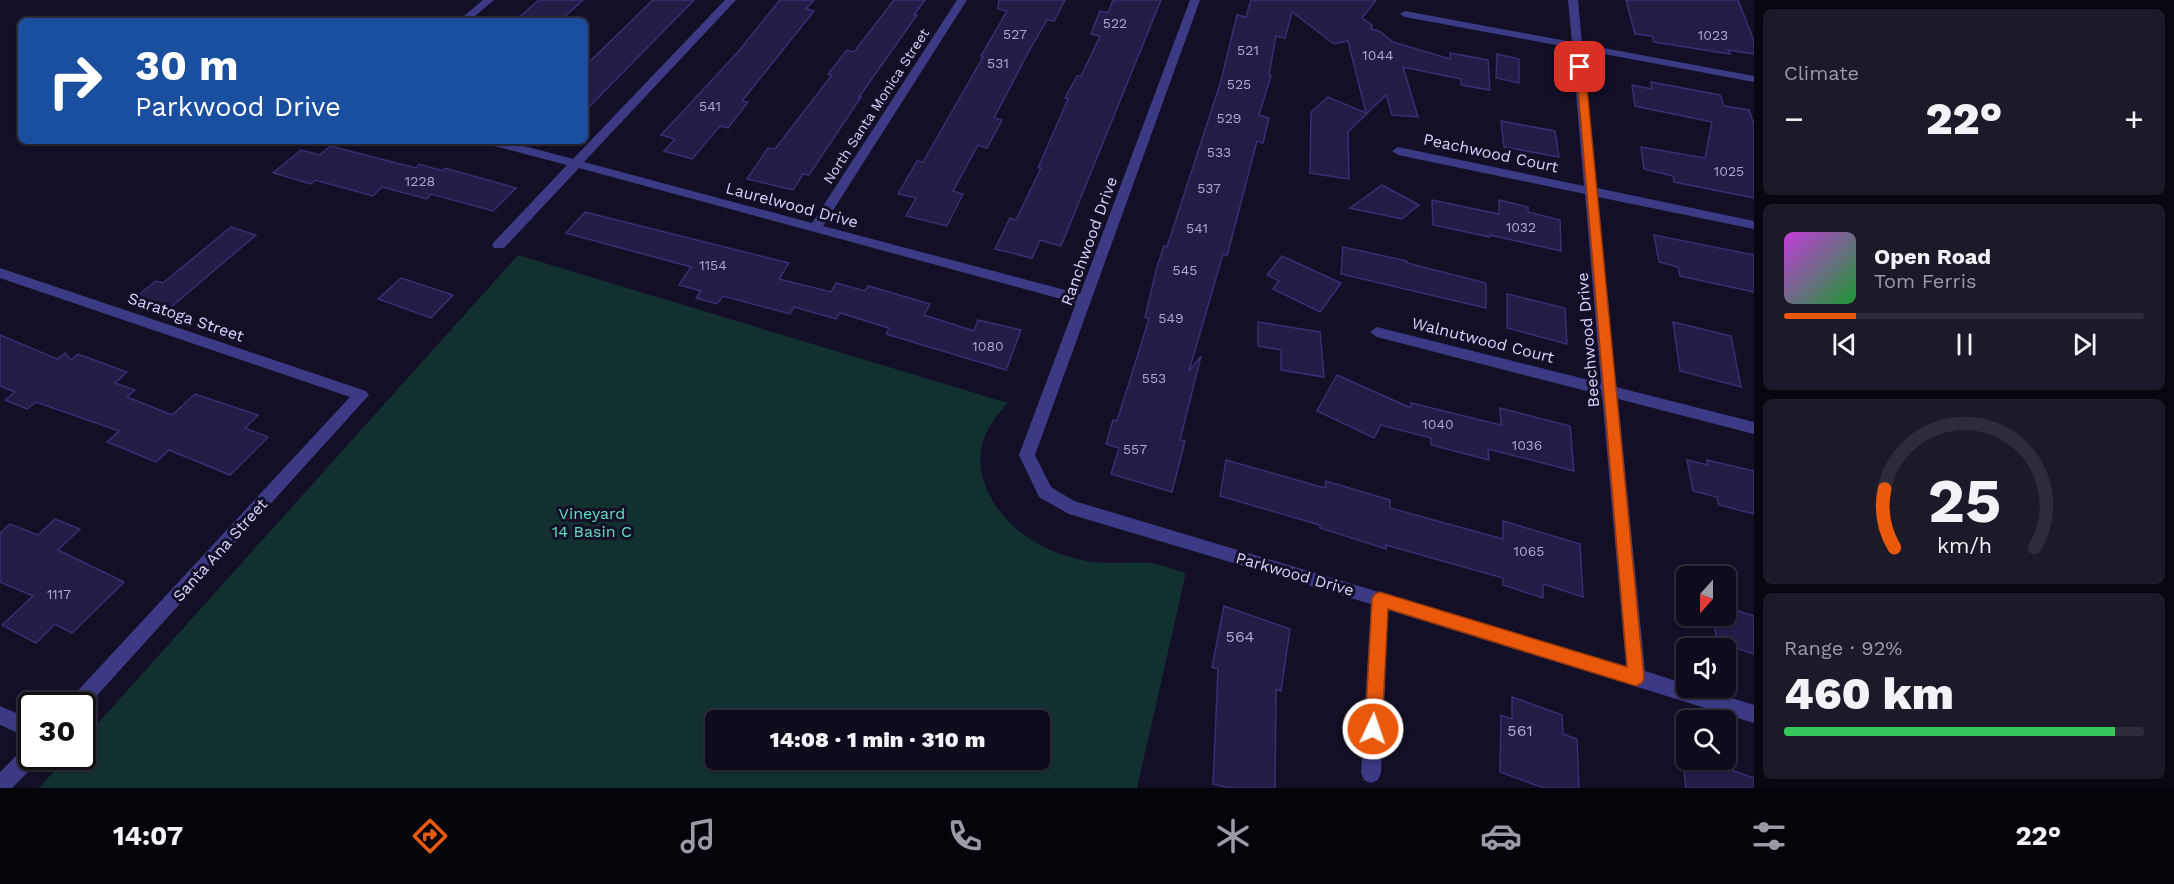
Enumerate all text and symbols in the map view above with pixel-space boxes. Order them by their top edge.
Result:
house number: 522 [1103,15,1127,31]
street label: North Santa Monica Street [820,25,932,187]
house number: 527 [1003,26,1027,42]
house number: 1023 [1698,27,1728,43]
text: 30 m [135,41,239,90]
pin [1554,41,1605,92]
icon: right [36,42,114,120]
house number: 521 [1237,42,1259,58]
house number: 1044 [1362,47,1394,63]
icon: arrive [1563,50,1596,83]
house number: 531 [987,55,1009,71]
text: Climate [1784,61,1859,85]
house number: 525 [1227,76,1251,92]
text: Parkwood Drive [135,91,341,123]
text: 22° [1926,92,2002,145]
house number: 541 [699,98,721,114]
text: − [1784,99,1804,138]
text: + [2124,99,2144,138]
house number: 529 [1217,110,1241,126]
street label: Peachwood Court [1422,129,1561,177]
house number: 533 [1207,144,1231,160]
house number: 1025 [1714,163,1744,179]
house number: 1228 [405,173,435,189]
street label: Ranchwood Drive [1057,174,1121,308]
street label: Laurelwood Drive [724,178,860,232]
house number: 537 [1197,180,1221,196]
house number: 1032 [1506,219,1536,235]
house number: 541 [1186,220,1208,236]
text: Open Road [1874,244,1991,269]
house number: 1154 [699,257,727,273]
house number: 545 [1173,262,1197,278]
text: Tom Ferris [1874,269,1977,293]
street label: Beechwood Drive [1573,272,1603,408]
street label: Saratoga Street [126,288,247,346]
house number: 549 [1158,310,1184,326]
street label: Walnutwood Court [1410,313,1556,367]
icon: previous [1828,328,1861,361]
icon: pause [1948,328,1981,361]
icon: next [2068,328,2101,361]
house number: 1080 [972,338,1004,354]
house number: 553 [1142,370,1166,386]
house number: 1040 [1422,416,1454,432]
house number: 1036 [1512,437,1542,453]
house number: 557 [1123,441,1147,457]
text: 25 [1927,465,2001,538]
street label: Santa Ana Street [169,494,271,605]
park label: Vineyard 14 Basin C [552,504,632,541]
text: km/h [1936,534,1992,559]
house number: 1065 [1514,543,1544,559]
street label: Parkwood Drive [1234,548,1356,600]
north arrow [1676,566,1736,626]
map controls [1676,566,1736,770]
house number: 1117 [47,586,71,602]
house number: 564 [1226,627,1255,646]
text: Range · 92% [1784,636,1902,660]
button: sound [1676,638,1736,698]
text: 460 km [1784,667,1954,720]
speed limit sign: 30 [18,692,96,770]
position arrow [1341,697,1405,761]
button: search [1676,710,1736,770]
house number: 561 [1507,721,1533,740]
text: 14:08 · 1 min · 310 m [770,727,985,752]
icon: directions [409,815,451,857]
icon: music [677,815,719,857]
icon: phone [944,815,986,857]
icon: climate [1212,815,1254,857]
icon: car [1480,815,1522,857]
icon: filters [1748,815,1790,857]
text: 14:07 [113,820,183,852]
text: 22° [2015,820,2061,852]

